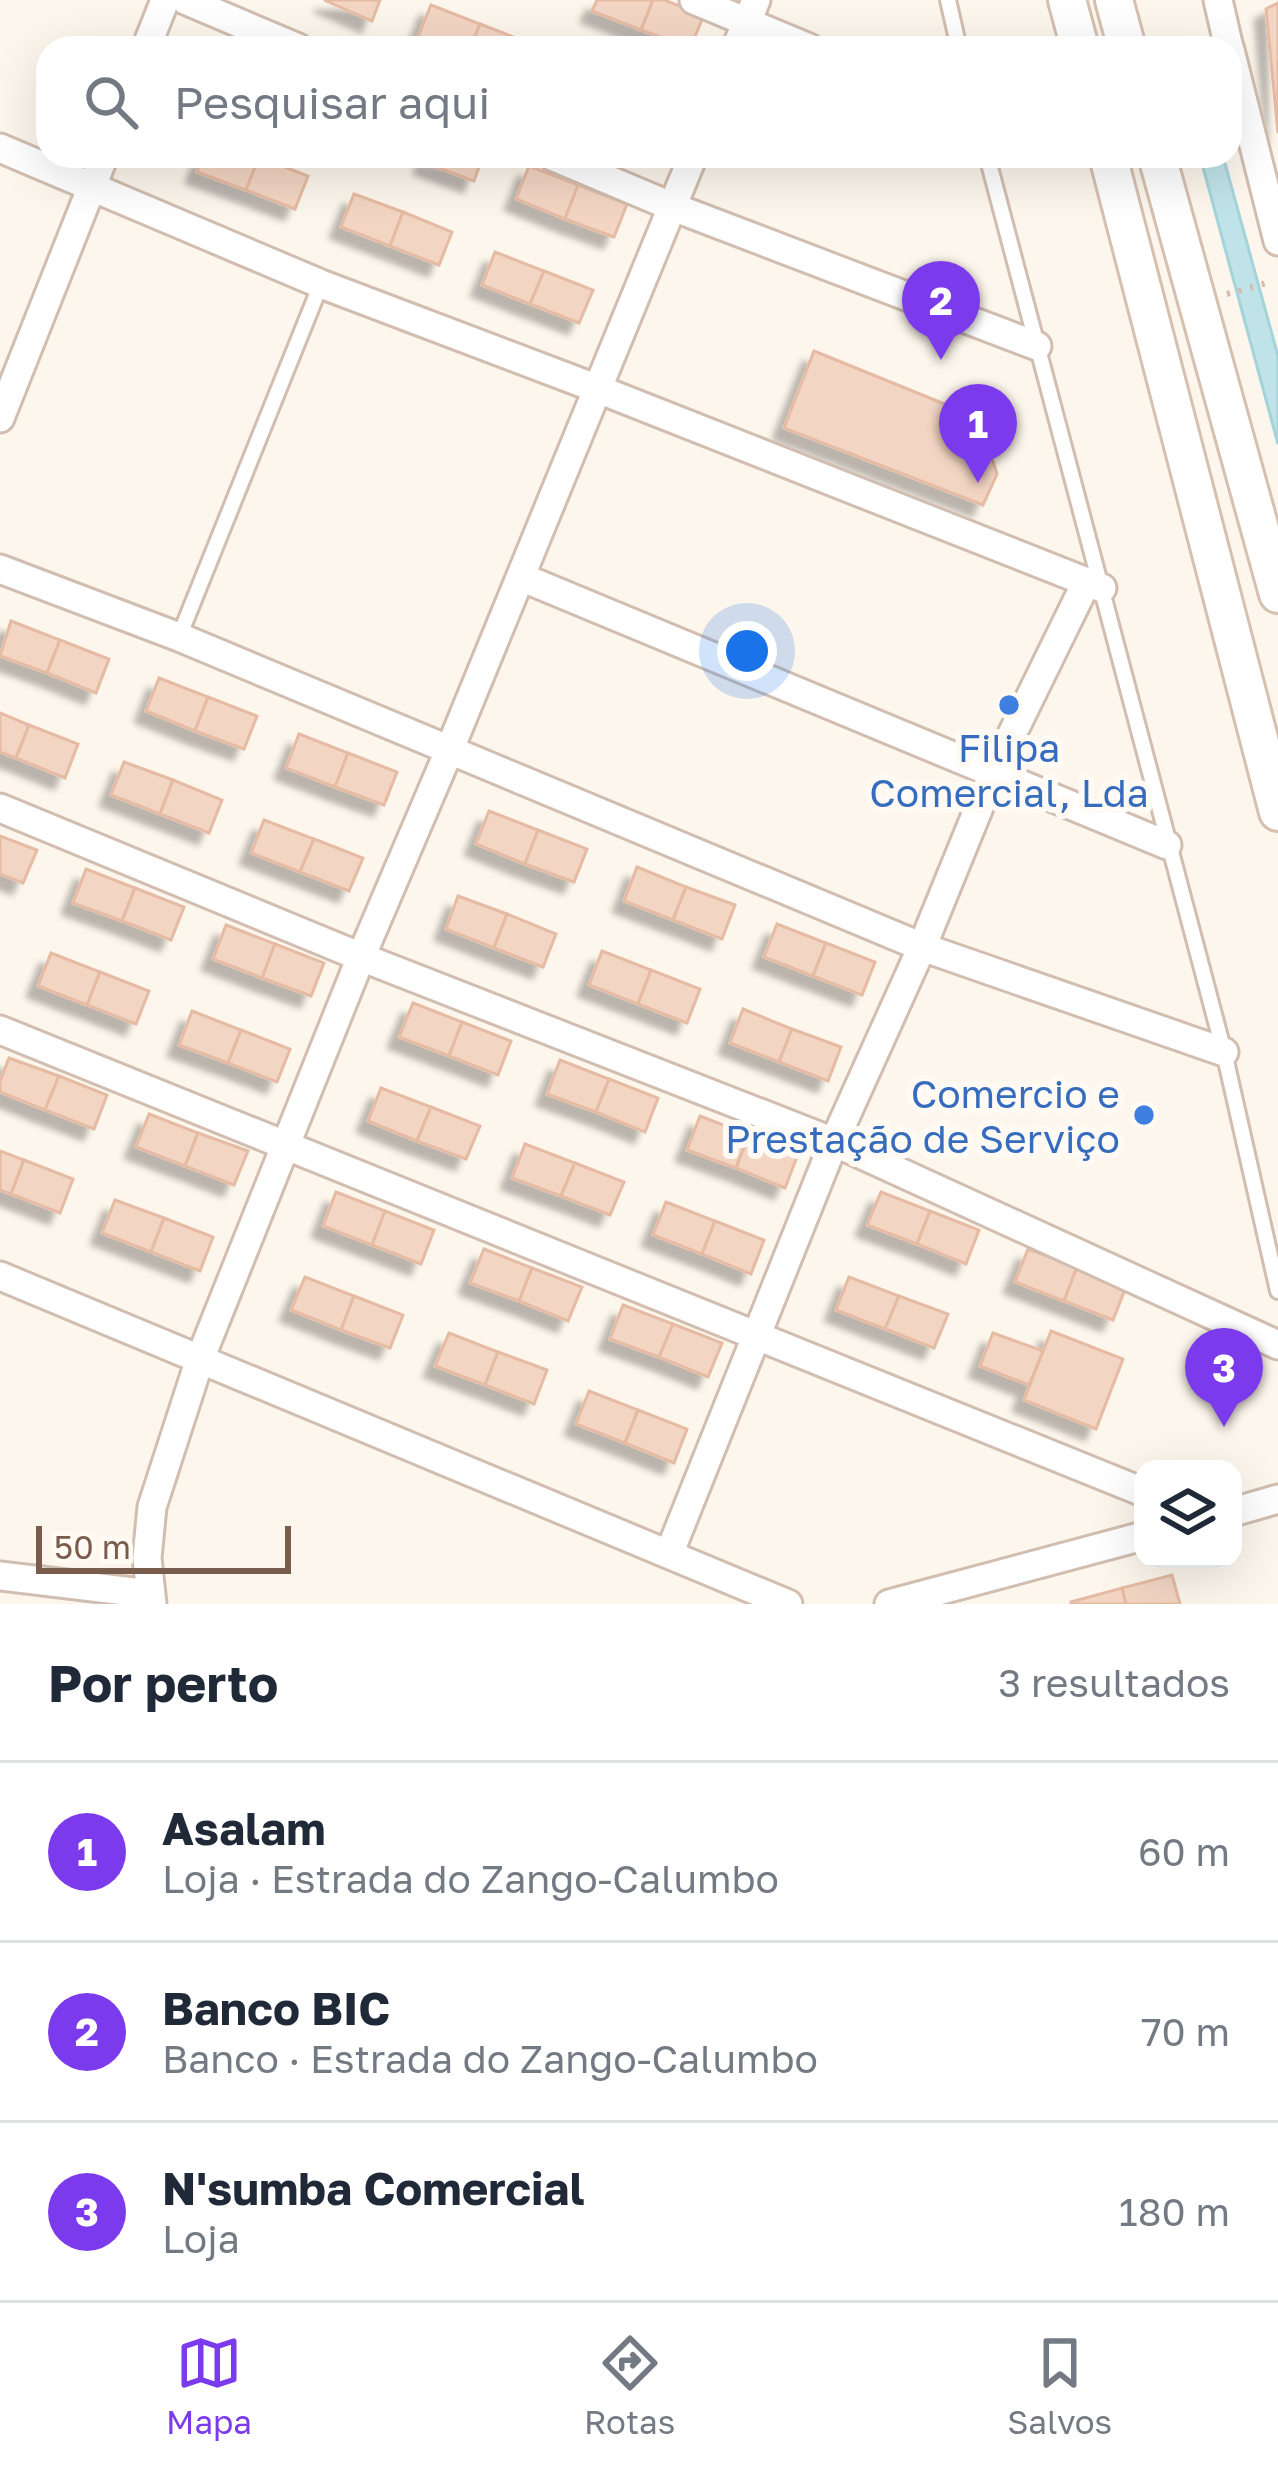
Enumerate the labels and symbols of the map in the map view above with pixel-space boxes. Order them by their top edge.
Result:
pin: 2 [902,261,980,360]
pin: 1 [939,384,1017,483]
your location [717,621,777,681]
marker: Filipa Comercial, Lda [996,692,1022,718]
place label: Filipa Comercial, Lda [869,724,1149,816]
place label: Comercio e Prestação de Serviço [725,1070,1120,1162]
marker: Comercio e Prestação de Serviço [1131,1102,1157,1128]
pin: 3 [1185,1328,1263,1427]
scale bar [36,1520,291,1573]

